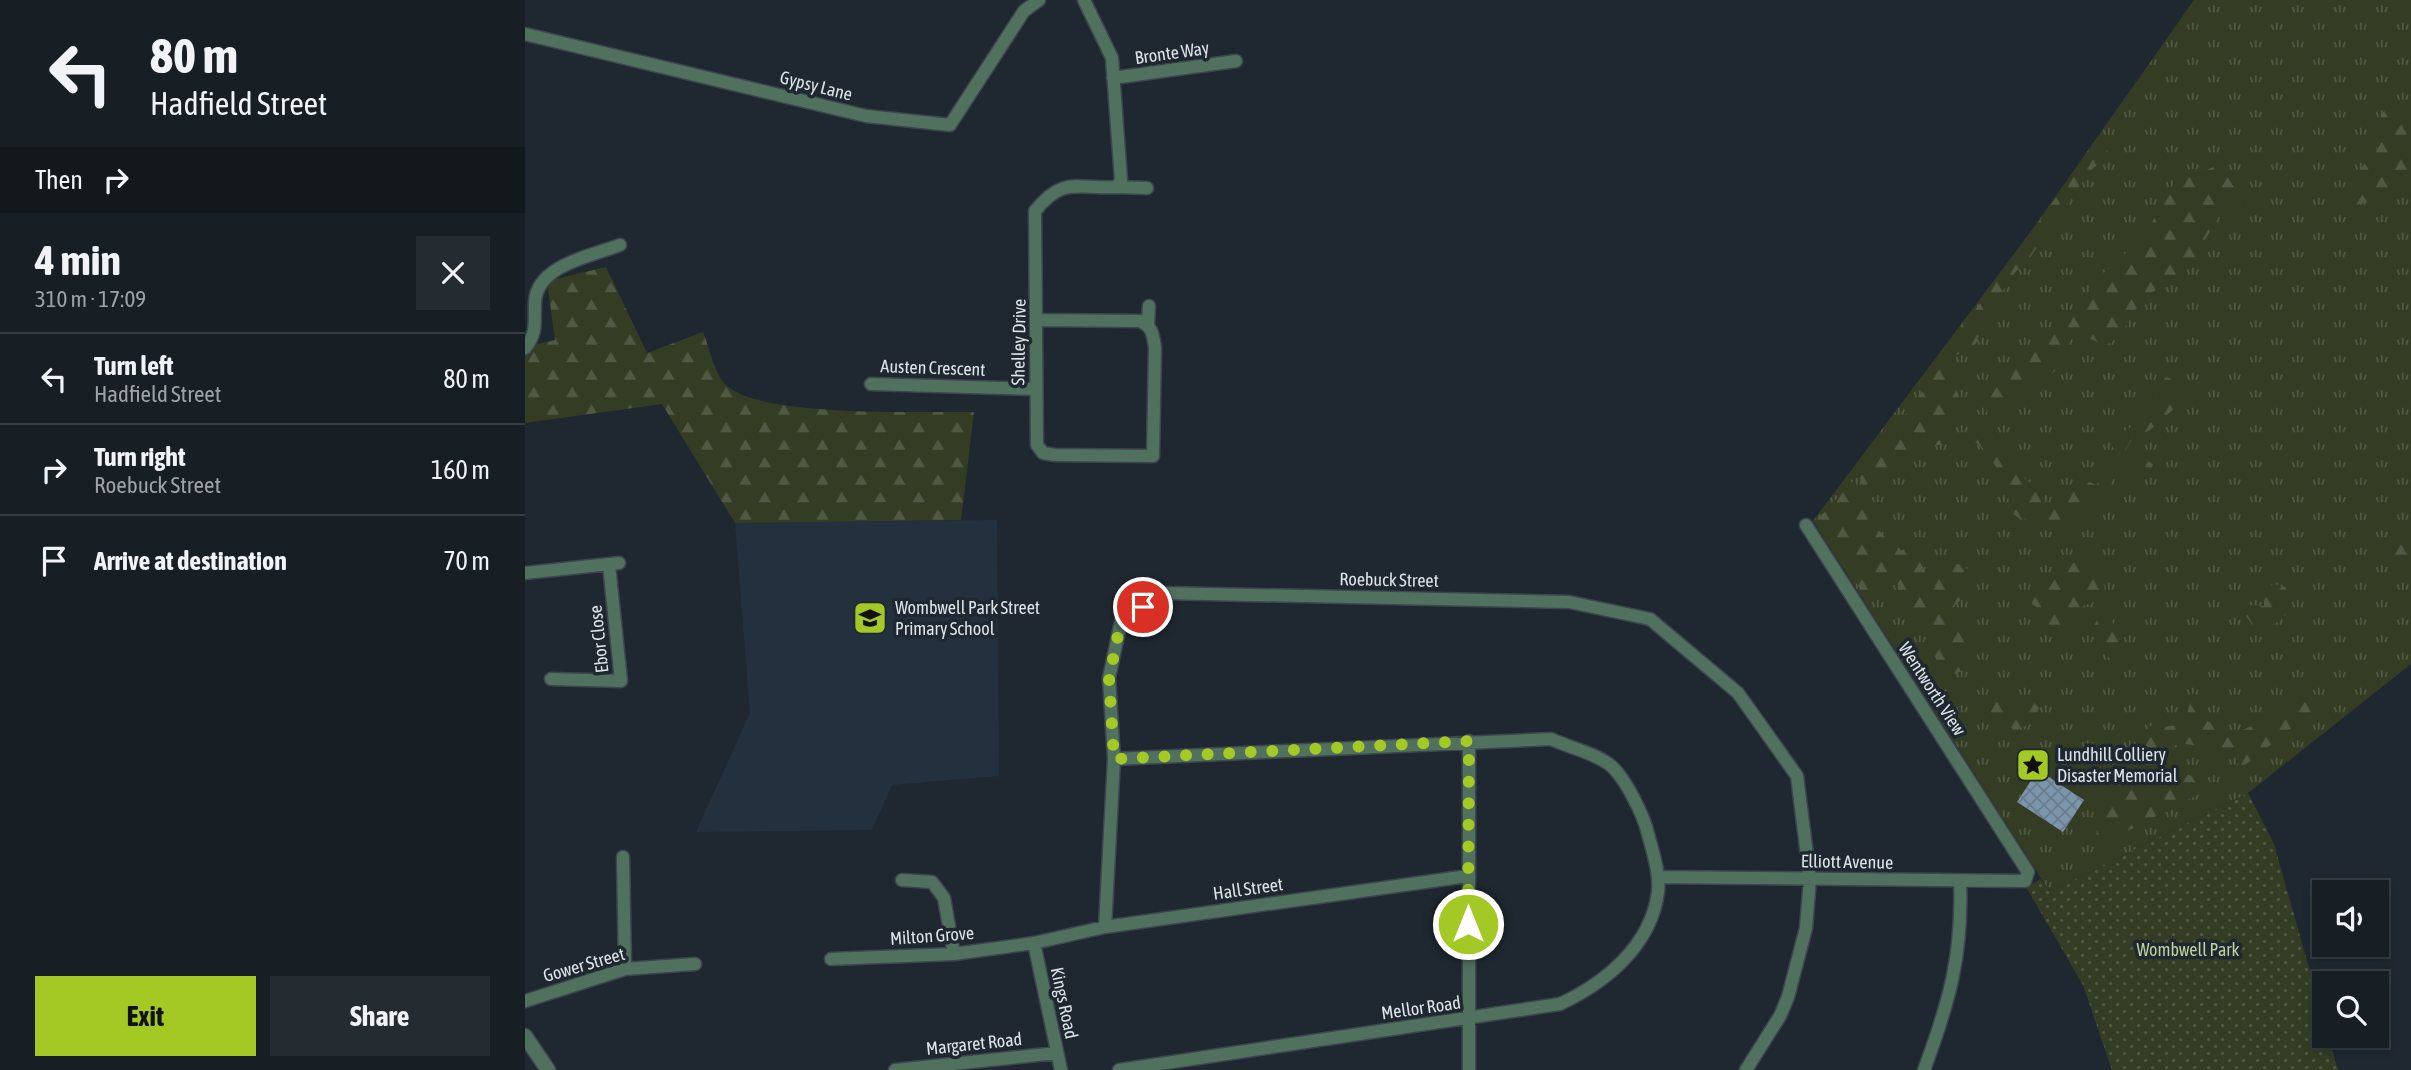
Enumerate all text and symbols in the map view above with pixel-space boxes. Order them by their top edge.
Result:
text: 80 m [150,27,238,83]
icon: left [35,28,126,119]
street label: Bronte Way [1133,37,1211,68]
street label: Gypsy Lane [778,66,855,105]
text: Hadfield Street [150,85,327,122]
icon: right [97,161,135,199]
text: Then [35,165,83,195]
text: 4 min [35,236,121,284]
button: close [416,236,490,310]
text: 310 m · 17:09 [35,286,146,312]
street label: Shelley Drive [1007,298,1030,385]
text: Turn left [94,351,174,381]
street label: Austen Crescent [880,355,986,380]
icon: left [35,360,73,398]
text: 80 m [443,364,490,394]
text: Hadfield Street [94,381,221,407]
text: Turn right [94,442,185,472]
icon: right [35,451,73,489]
text: 160 m [431,455,490,485]
text: Roebuck Street [94,472,221,498]
icon: arrive [35,542,73,580]
text: Arrive at destination [94,546,287,576]
text: 70 m [443,546,490,576]
street label: Roebuck Street [1339,568,1439,591]
pin [1113,577,1173,637]
icon: arrive [1124,588,1162,626]
place label: Wombwell Park Street Primary School [895,597,1040,639]
school or university icon: Wombwell Park Street Primary School [851,599,889,637]
street label: Ebor Close [584,604,613,674]
street label: Wentworth View [1895,638,1970,739]
place label: Lundhill Colliery Disaster Memorial [2057,744,2178,786]
place icon: Lundhill Colliery Disaster Memorial [2014,746,2052,784]
street label: Elliott Avenue [1801,850,1893,873]
street label: Hall Street [1212,873,1284,904]
map controls [2312,880,2389,1048]
button: sound [2312,880,2389,957]
position arrow [1431,887,1505,961]
street label: Milton Grove [889,922,975,949]
park label: Wombwell Park [2136,939,2240,960]
street label: Gower Street [541,943,627,986]
street label: Kings Road [1047,965,1082,1041]
button: search [2312,971,2389,1048]
button: Exit [35,976,256,1056]
button: Share [270,976,490,1056]
street label: Mellor Road [1380,992,1462,1023]
street label: Margaret Road [925,1028,1023,1059]

